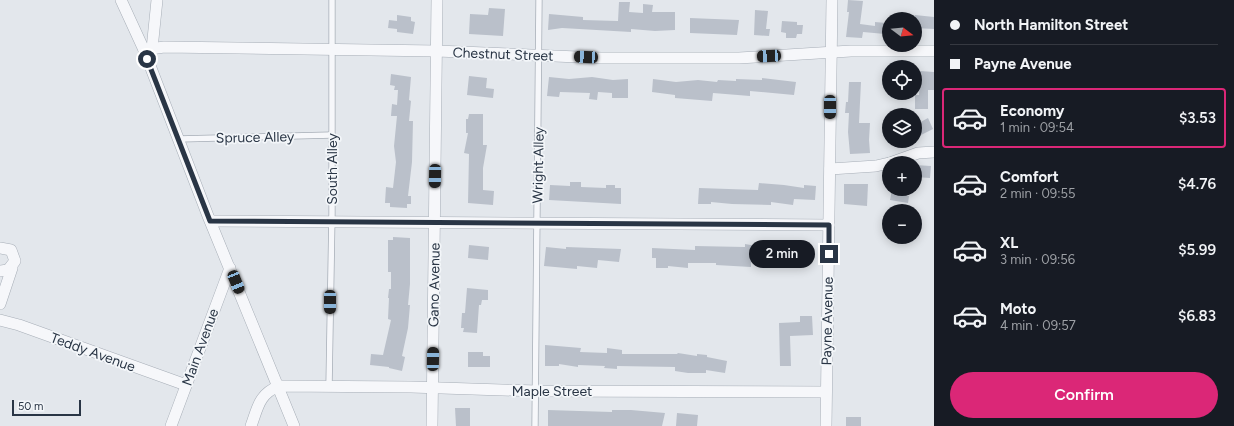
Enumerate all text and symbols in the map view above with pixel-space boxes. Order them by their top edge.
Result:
north arrow [882,12,922,52]
map controls [882,12,922,244]
text: North Hamilton Street [974,16,1128,34]
street label: Chestnut Street [452,44,554,65]
car [757,49,781,63]
route start [138,50,156,68]
car [574,50,598,64]
text: Payne Avenue [974,55,1072,73]
button: locate [882,60,922,100]
car [824,95,836,119]
icon: car [952,100,988,136]
text: Economy [1000,102,1065,120]
button: layers [882,108,922,148]
text: $3.53 [1179,109,1216,127]
text: 1 min · 09:54 [1000,120,1074,135]
street label: Wright Alley [529,126,548,203]
street label: Spruce Alley [216,128,295,147]
street label: South Alley [324,133,341,205]
button: + [882,156,922,196]
car [429,164,441,188]
icon: car [952,166,988,202]
text: Comfort [1000,168,1059,186]
text: $4.76 [1178,175,1216,193]
text: 2 min · 09:55 [1000,186,1075,201]
button: − [882,204,922,244]
icon: car [952,232,988,268]
text: XL [1000,234,1018,252]
callout: 2 min [749,240,815,268]
text: $5.99 [1178,241,1216,259]
street label: Gano Avenue [425,242,444,327]
route end [820,245,838,263]
text: 2 min [766,246,798,261]
text: 3 min · 09:56 [1000,252,1075,267]
car [226,269,246,295]
street label: Payne Avenue [818,276,837,365]
car [324,290,336,314]
icon: car [952,298,988,334]
text: Moto [1000,300,1036,318]
street label: Main Avenue [179,306,222,388]
text: $6.83 [1178,307,1216,325]
text: 4 min · 09:57 [1000,318,1076,333]
street label: Teddy Avenue [48,329,138,376]
car [427,347,439,371]
button: Confirm [950,372,1218,418]
street label: Maple Street [512,383,592,400]
scale bar [12,398,81,417]
text: 50 m [18,400,43,413]

